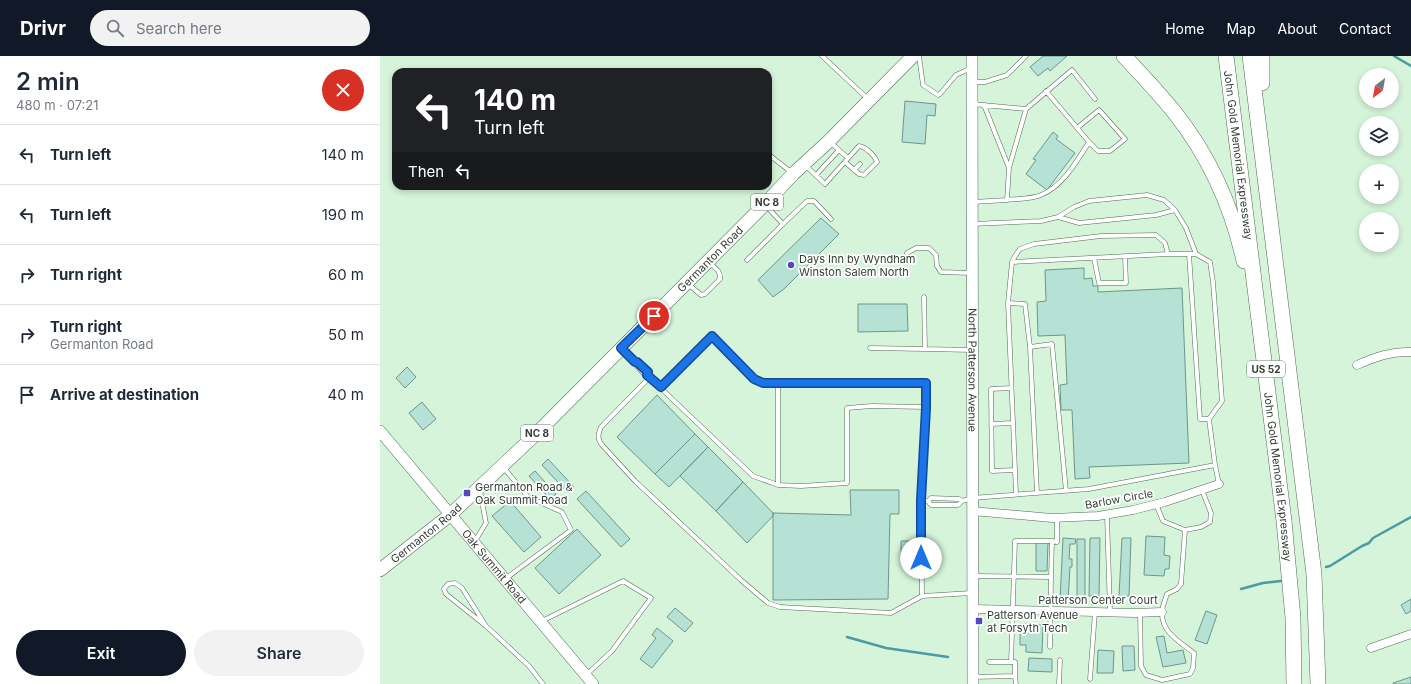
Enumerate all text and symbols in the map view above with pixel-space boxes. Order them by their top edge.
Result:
search box [90,10,370,46]
text: Drivr [20,17,66,40]
icon: search [104,17,126,39]
text: Search here [136,19,222,38]
text: Home [1165,20,1204,37]
text: Map [1226,20,1256,37]
text: About [1278,20,1317,37]
text: Contact [1339,20,1391,37]
text: 2 min [16,67,80,96]
north arrow [1359,68,1399,108]
map controls [1359,68,1399,252]
button: close [322,69,364,111]
street label: John Gold Memorial Expressway [1221,70,1256,241]
text: 140 m [474,83,556,117]
icon: left [408,84,460,136]
text: 480 m · 07:21 [16,97,99,113]
button: layers [1359,116,1399,156]
text: Turn left [474,117,544,138]
icon: left [16,144,38,166]
text: Turn left [50,145,111,164]
text: 140 m [321,145,364,164]
icon: left [452,160,474,182]
text: Then [408,162,444,181]
button: + [1359,164,1399,204]
road number: NC 8 [751,194,783,210]
icon: left [16,204,38,226]
text: Turn left [50,205,111,224]
text: 190 m [322,205,364,224]
button: − [1359,212,1399,252]
street label: Germanton Road [674,223,746,295]
place label: Days Inn by Wyndham Winston Salem North [799,252,915,279]
marker: Days Inn by Wyndham Winston Salem North [786,260,796,270]
icon: right [16,264,38,286]
text: Turn right [50,265,122,284]
text: 60 m [328,265,364,284]
pin [637,299,671,333]
icon: arrive [643,305,665,327]
street label: North Patterson Avenue [965,308,980,432]
text: Turn right [50,317,122,336]
icon: right [16,324,38,346]
text: 50 m [328,325,364,344]
text: Germanton Road [50,336,153,352]
road number: US 52 [1247,361,1285,377]
icon: arrive [16,384,38,406]
text: Arrive at destination [50,385,199,404]
text: 40 m [327,385,364,404]
street label: John Gold Memorial Expressway [1261,391,1295,562]
road number: NC 8 [521,425,553,441]
place label: Germanton Road & Oak Summit Road [475,480,573,507]
street label: Barlow Circle [1084,486,1154,512]
marker: Germanton Road & Oak Summit Road [462,488,472,498]
street label: Germanton Road [388,500,465,566]
street label: Oak Summit Road [459,526,529,606]
position arrow [900,537,942,579]
street label: Patterson Center Court [1038,593,1158,607]
place label: Patterson Avenue at Forsyth Tech [987,608,1078,635]
marker: Patterson Avenue at Forsyth Tech [974,616,984,626]
button: Exit [16,630,186,676]
button: Share [194,630,364,676]

